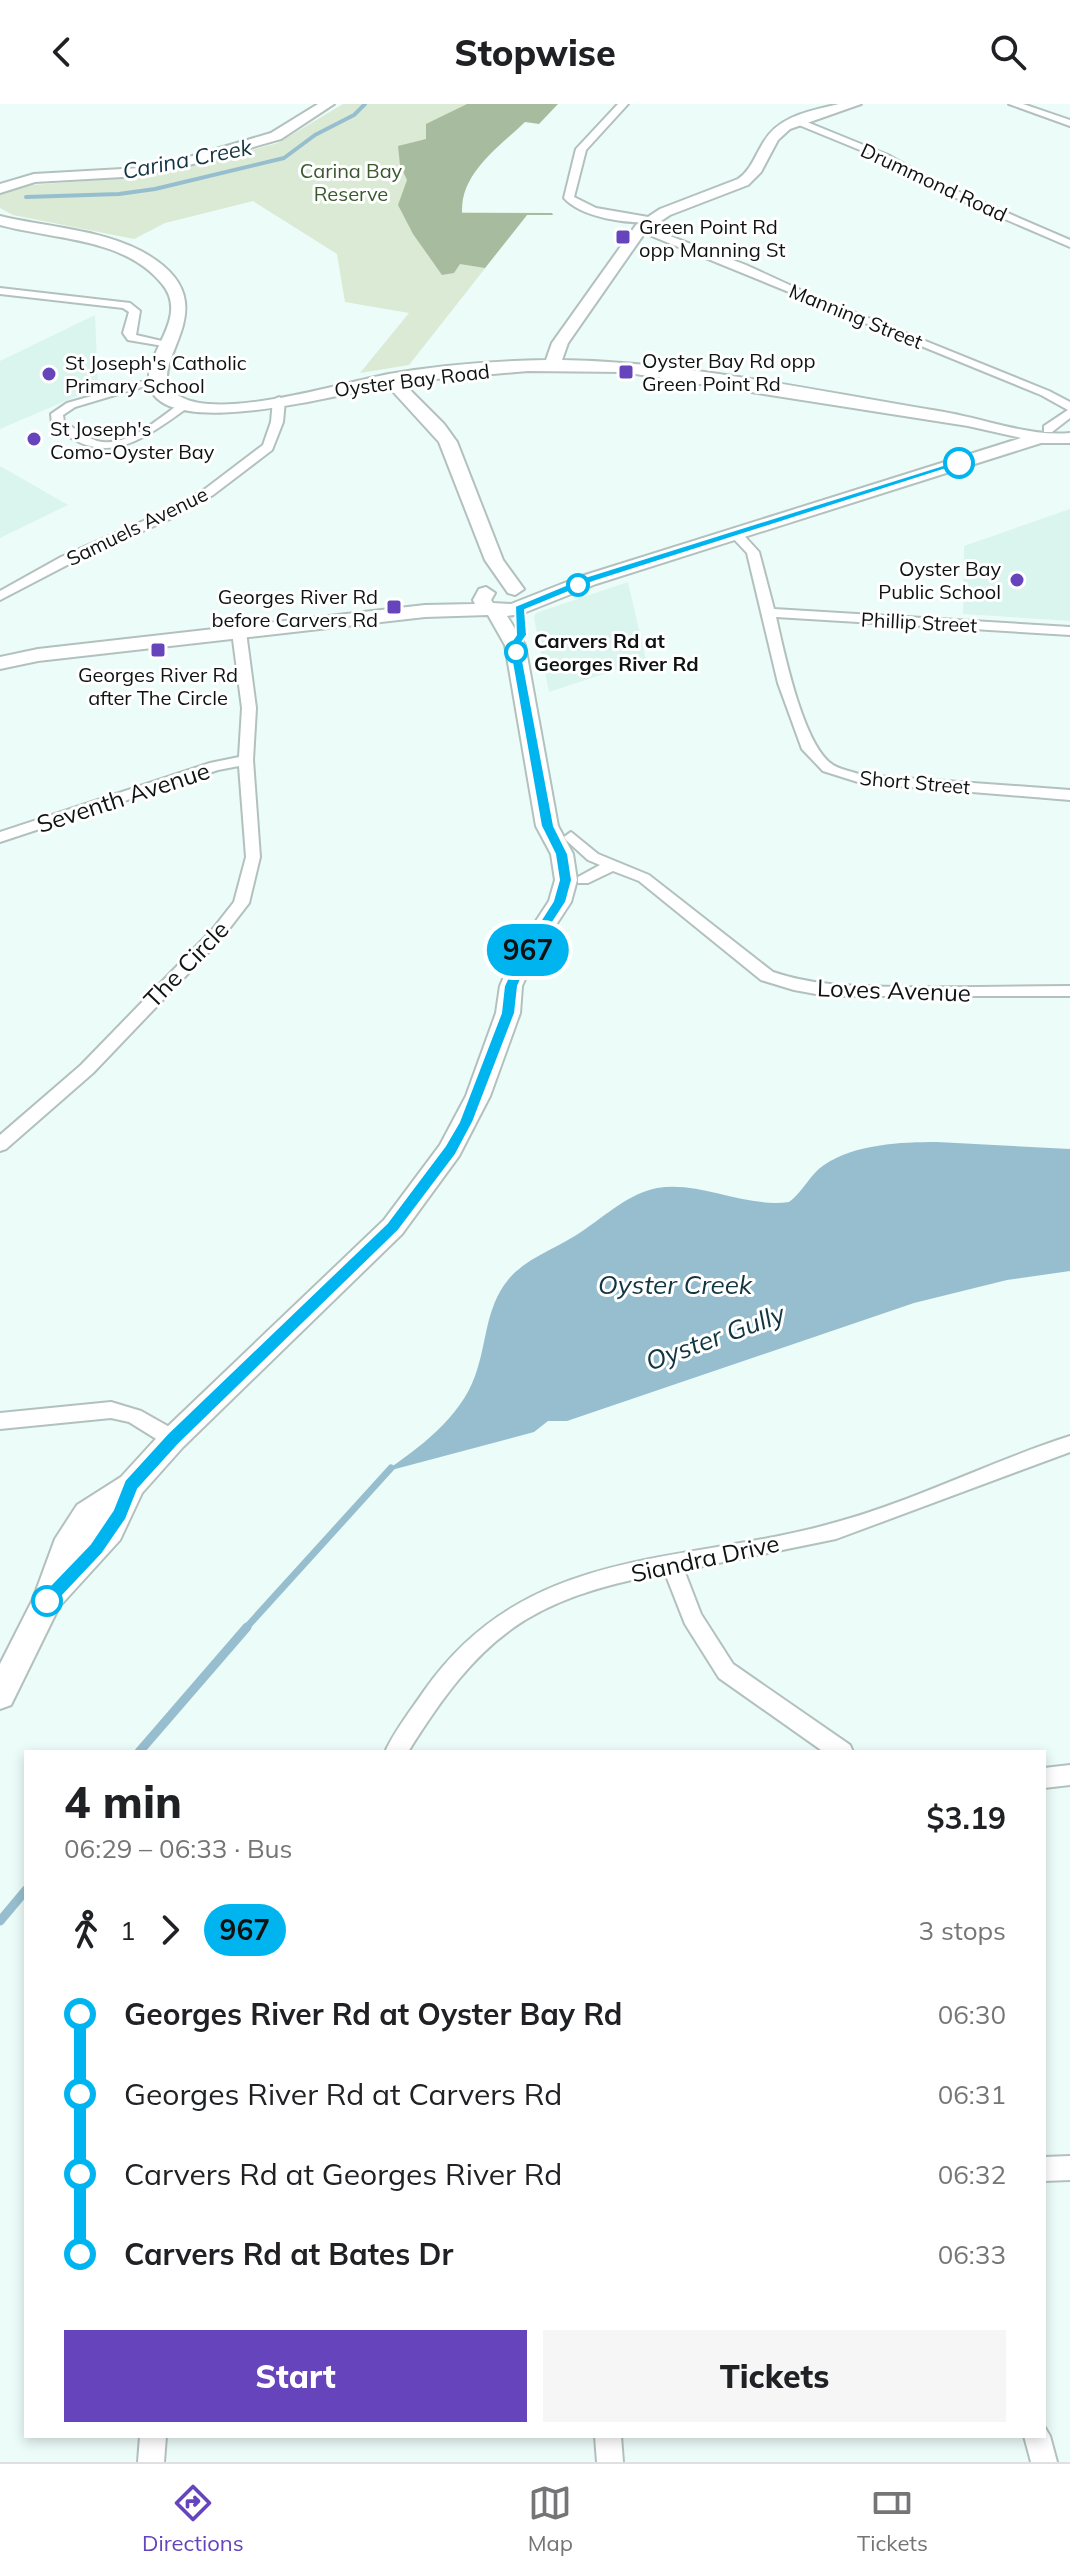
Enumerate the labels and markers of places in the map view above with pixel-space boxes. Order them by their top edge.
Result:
place label: Green Point Rd opp Manning St [639,214,785,262]
marker: Green Point Rd opp Manning St [614,228,632,246]
place label: Oyster Bay Rd opp Green Point Rd [642,348,816,396]
place label: St Joseph's Catholic Primary School [65,350,247,398]
marker: Oyster Bay Rd opp Green Point Rd [617,363,635,381]
marker: St Joseph's Catholic Primary School [40,365,58,383]
place label: St Joseph's Como-Oyster Bay [50,416,215,464]
marker: St Joseph's Como-Oyster Bay [25,430,43,448]
unlabelled marker [944,448,974,478]
place label: Oyster Bay Public School [878,556,1001,604]
marker: Oyster Bay Public School [1008,571,1026,589]
unlabelled marker [567,574,589,596]
place label: Georges River Rd before Carvers Rd [212,584,378,632]
marker: Georges River Rd before Carvers Rd [385,598,403,616]
place label: Carvers Rd at Georges River Rd [534,628,699,676]
marker: Georges River Rd after The Circle [149,641,167,659]
marker: Carvers Rd at Georges River Rd [505,641,527,663]
place label: Georges River Rd after The Circle [78,662,238,710]
unlabelled marker [32,1586,62,1616]

